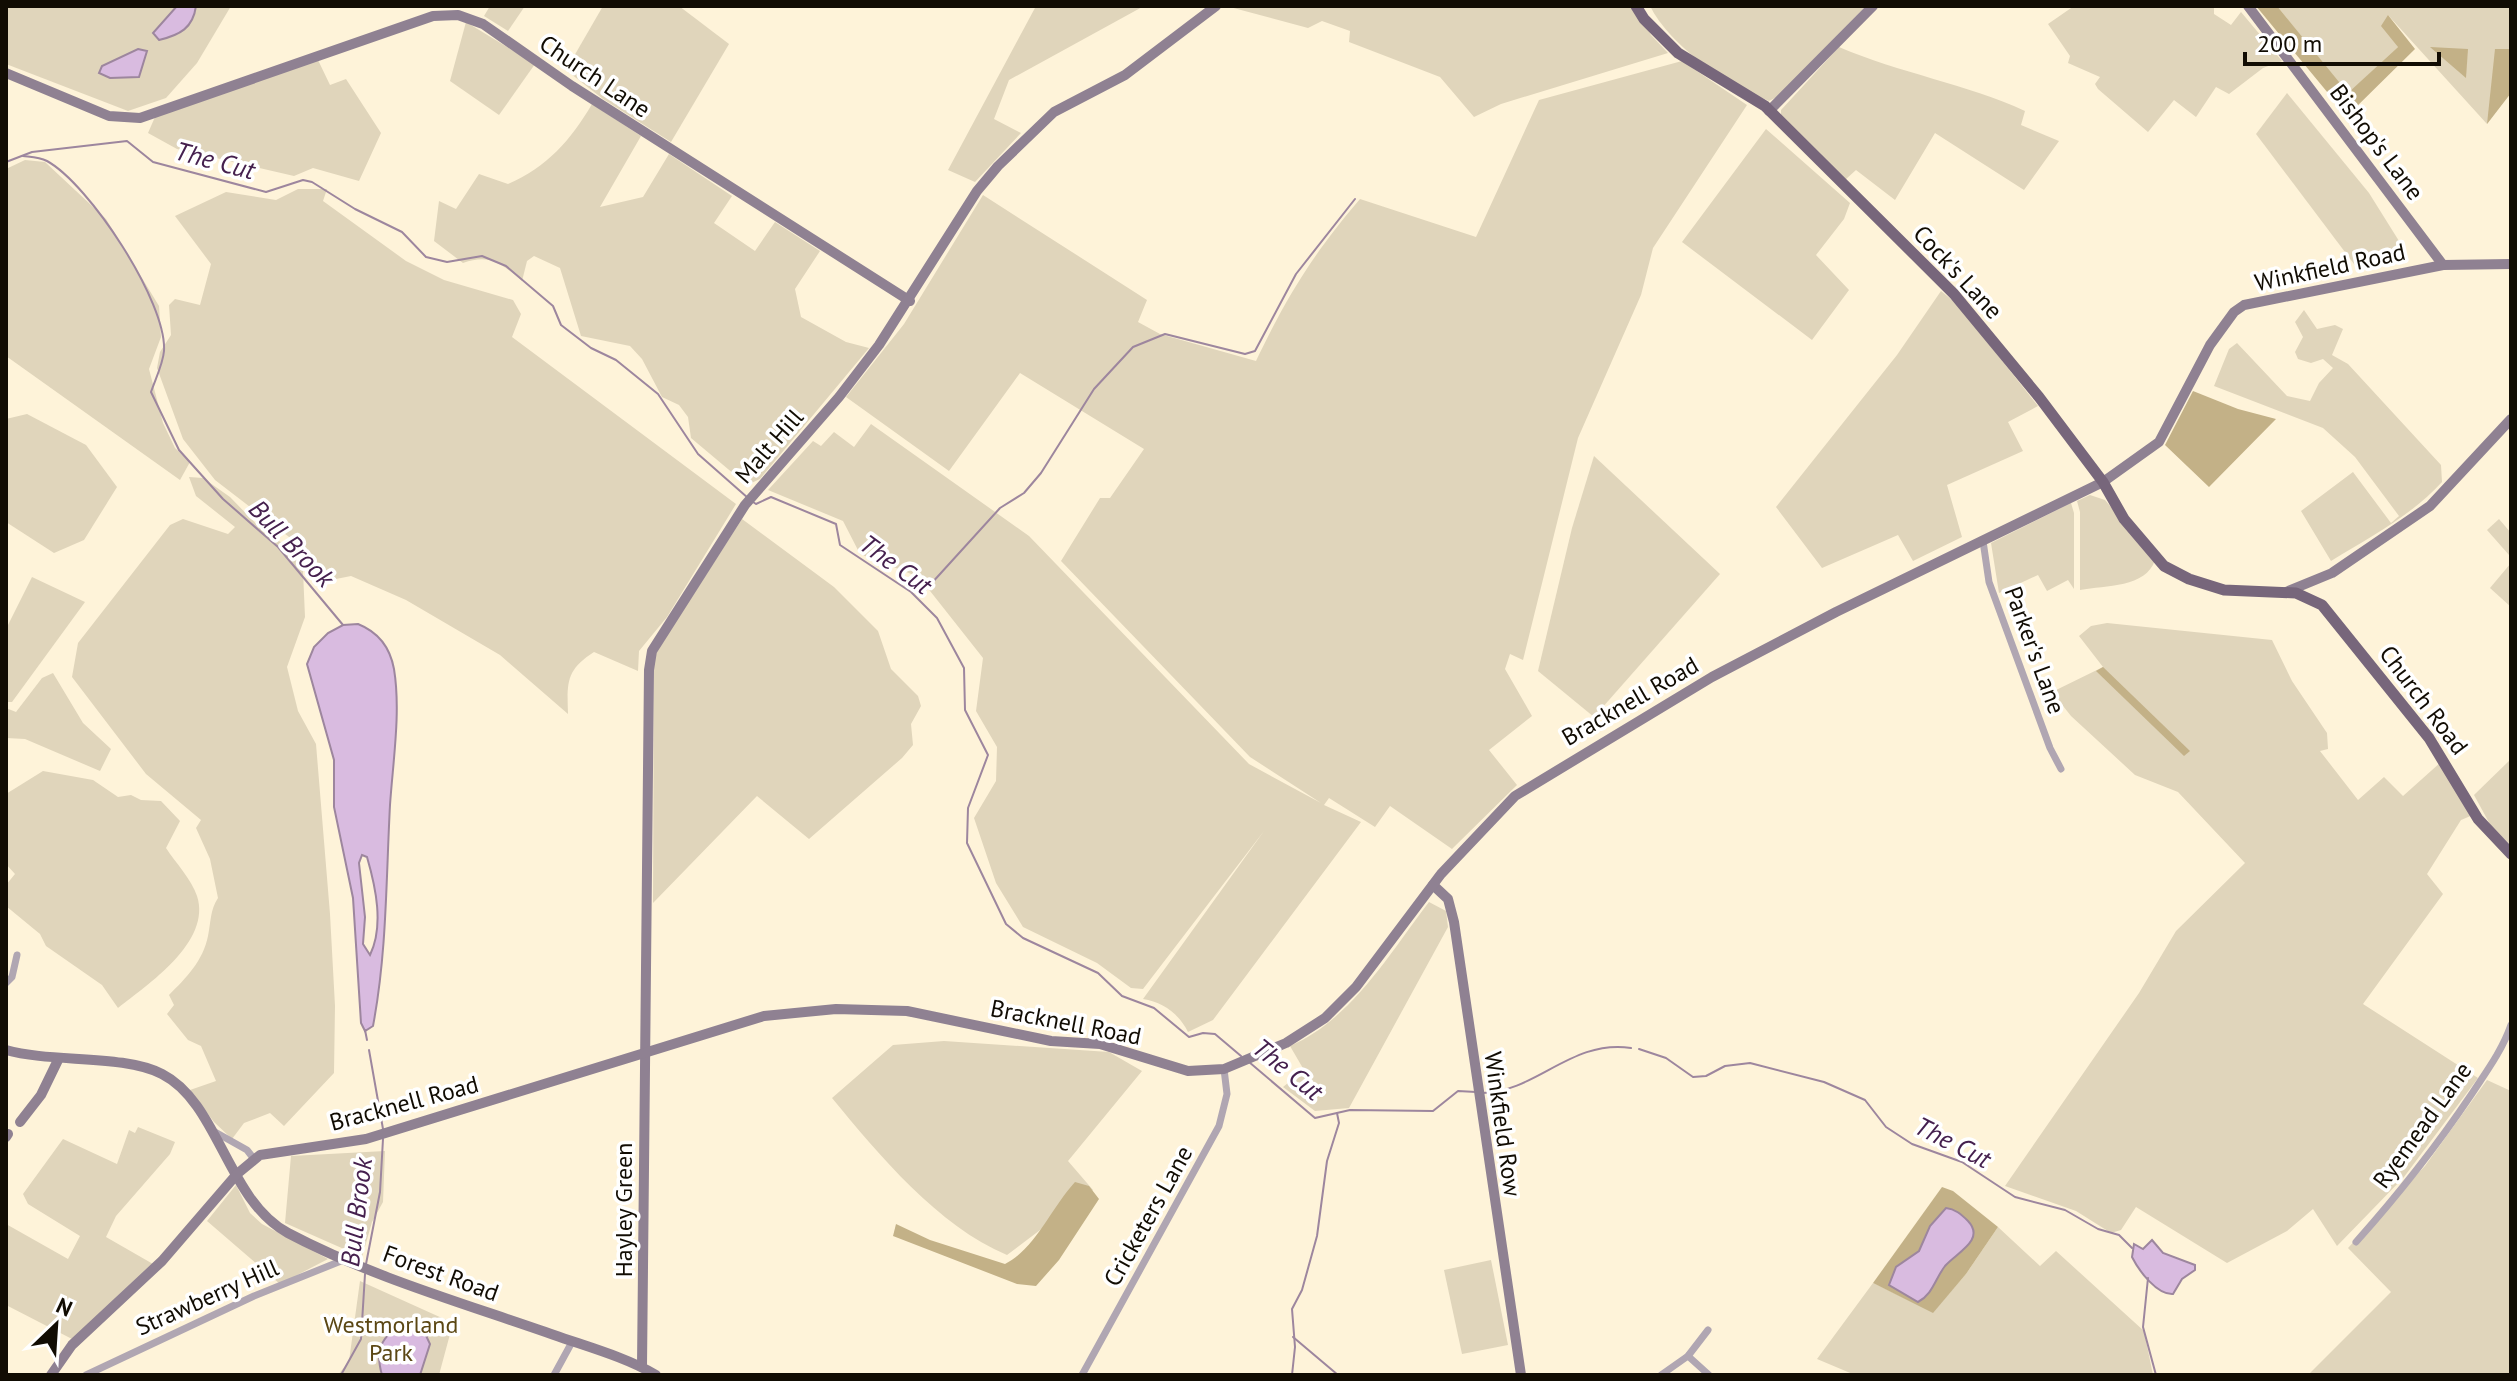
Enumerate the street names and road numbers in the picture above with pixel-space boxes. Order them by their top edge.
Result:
street label: Church Lane [534,28,656,124]
street label: Bishop's Lane [2323,78,2431,206]
street label: Cock's Lane [1907,218,2009,326]
street label: Winkfield Road [2252,236,2408,298]
street label: Malt Hill [728,402,810,490]
street label: Parker's Lane [1998,582,2072,718]
street label: Church Road [2373,639,2475,761]
street label: Bracknell Road [1556,649,1704,753]
street label: Bracknell Road [988,992,1144,1052]
street label: Winkfield Row [1478,1050,1529,1199]
street label: Ryemead Lane [2366,1056,2478,1194]
street label: Bracknell Road [326,1068,482,1138]
street label: Cricketers Lane [1097,1140,1199,1292]
street label: Hayley Green [608,1143,639,1277]
street label: Forest Road [379,1238,503,1308]
street label: Strawberry Hill [131,1252,283,1342]

